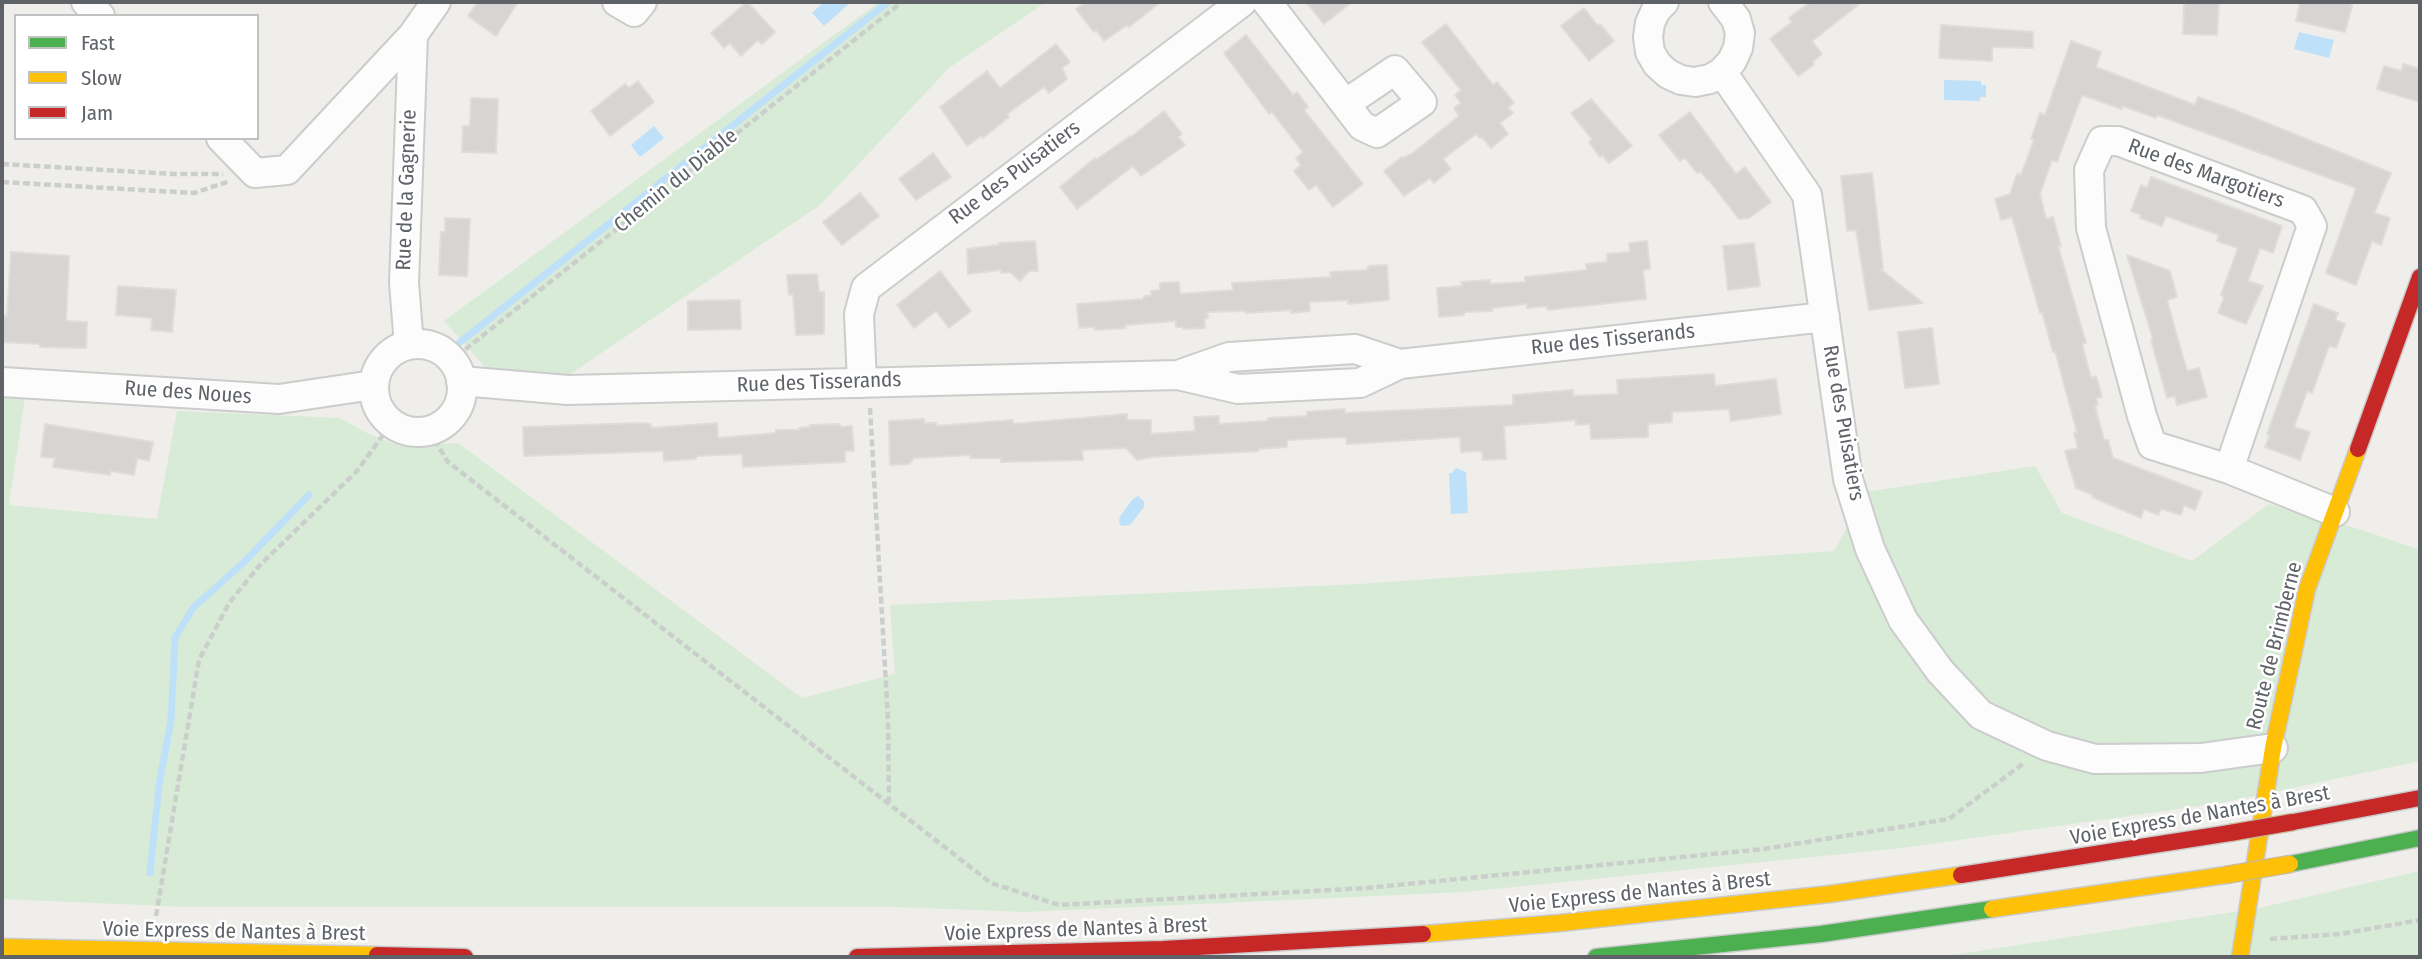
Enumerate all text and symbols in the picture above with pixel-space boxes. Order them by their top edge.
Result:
legend [14,14,259,140]
text: Fast [81,30,115,56]
text: Slow [81,65,122,91]
text: Jam [81,100,113,126]
street label: Rue de la Gagnerie [392,109,422,271]
street label: Rue des Puisatiers [944,115,1086,231]
street label: Chemin du Diable [609,124,743,238]
street label: Rue des Margotiers [2124,134,2288,214]
street label: Rue des Tisserands [1530,319,1696,361]
street label: Rue des Puisatiers [1817,343,1869,503]
street label: Rue des Tisserands [736,368,902,398]
street label: Rue des Noues [124,376,252,410]
street label: Route de Brimberne [2242,559,2308,733]
street label: Voie Express de Nantes à Brest [2068,781,2332,851]
street label: Voie Express de Nantes à Brest [1508,867,1772,919]
street label: Voie Express de Nantes à Brest [944,913,1208,947]
street label: Voie Express de Nantes à Brest [102,917,366,947]

